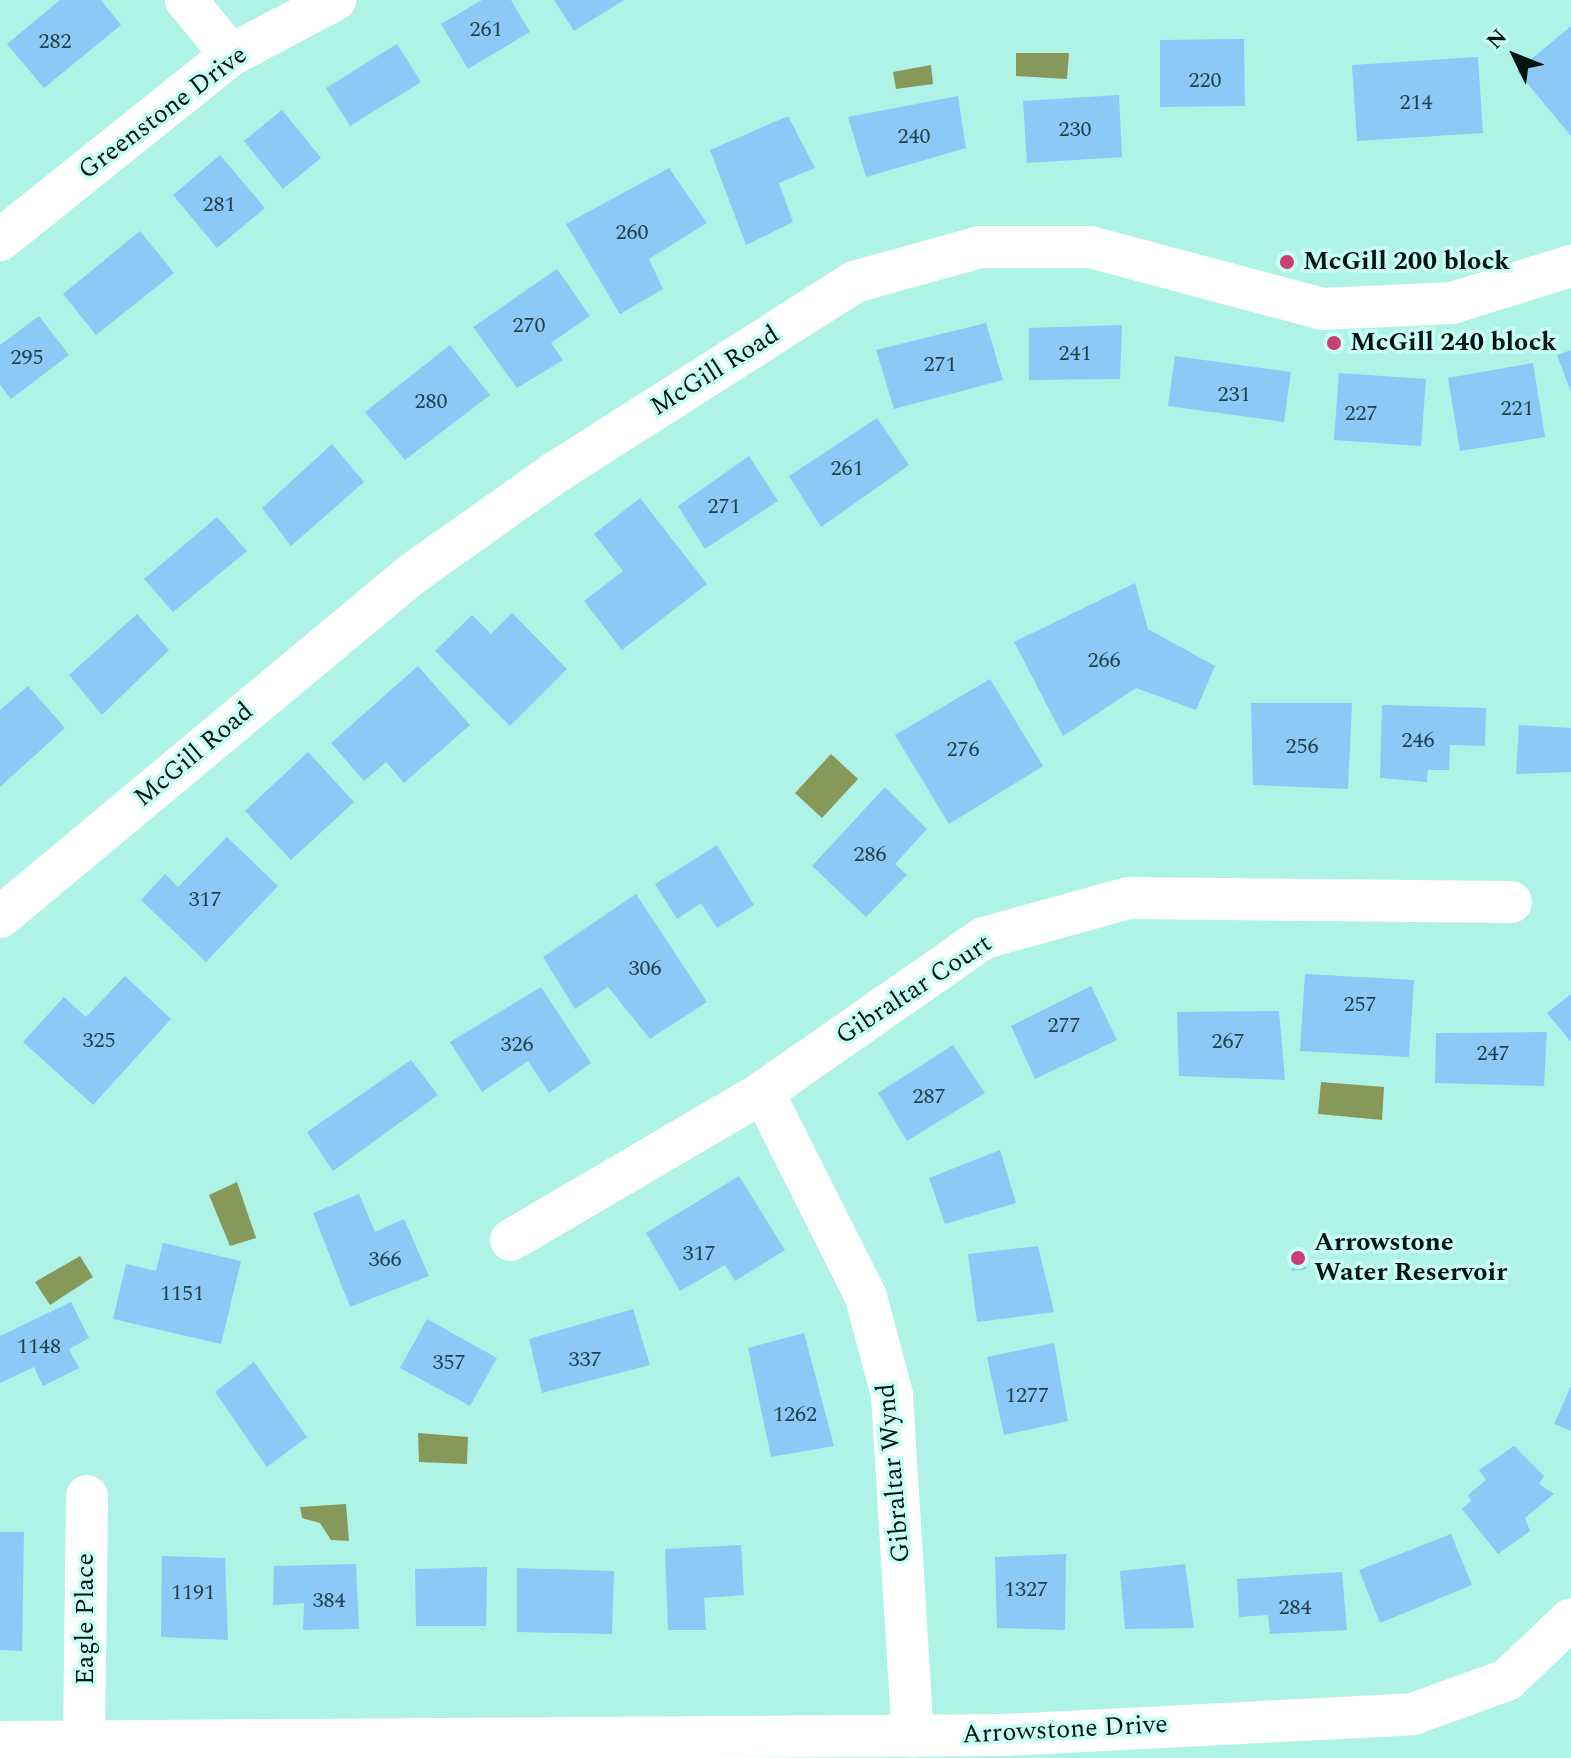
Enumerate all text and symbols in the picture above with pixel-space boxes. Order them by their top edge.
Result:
north arrow [1475,16,1555,96]
house number: 261 [470,17,502,43]
text: N [1479,21,1515,57]
house number: 282 [39,29,71,55]
street label: Greenstone Drive [73,40,253,186]
house number: 220 [1189,68,1221,94]
house number: 214 [1400,90,1432,116]
house number: 230 [1059,117,1091,143]
house number: 240 [898,124,930,150]
house number: 281 [203,192,235,218]
house number: 260 [616,220,648,246]
place label: McGill 200 block [1303,246,1510,278]
marker: McGill 200 block [1278,253,1296,271]
house number: 270 [513,313,545,339]
street label: McGill Road [645,319,785,423]
place label: McGill 240 block [1350,327,1557,359]
marker: McGill 240 block [1325,334,1343,352]
house number: 241 [1059,341,1091,367]
house number: 295 [11,345,43,371]
house number: 271 [924,352,956,378]
house number: 231 [1218,382,1250,408]
house number: 280 [415,389,447,415]
house number: 221 [1501,396,1533,422]
house number: 227 [1345,401,1377,427]
house number: 261 [831,456,863,482]
house number: 271 [708,494,740,520]
house number: 266 [1088,648,1120,674]
street label: McGill Road [128,696,260,814]
house number: 246 [1402,728,1434,754]
house number: 256 [1286,734,1318,760]
house number: 276 [947,737,979,763]
house number: 286 [854,842,886,868]
house number: 317 [189,887,221,913]
street label: Gibraltar Court [830,928,998,1052]
house number: 306 [629,956,661,982]
house number: 257 [1344,992,1376,1018]
house number: 277 [1048,1013,1080,1039]
house number: 325 [83,1028,115,1054]
house number: 267 [1212,1029,1244,1055]
house number: 326 [501,1032,533,1058]
house number: 247 [1477,1041,1509,1067]
house number: 287 [913,1084,945,1110]
place label: Arrowstone Water Reservoir [1314,1227,1507,1288]
house number: 317 [683,1241,715,1267]
house number: 366 [369,1247,401,1273]
marker: Arrowstone Water Reservoir [1289,1249,1307,1267]
house number: 1151 [160,1281,204,1307]
house number: 1148 [17,1334,61,1360]
house number: 337 [569,1347,601,1373]
house number: 357 [433,1350,465,1376]
street label: Gibraltar Wynd [871,1382,917,1564]
house number: 1277 [1005,1383,1049,1409]
house number: 1262 [773,1402,817,1428]
street label: Eagle Place [70,1553,102,1685]
house number: 1327 [1004,1577,1048,1603]
house number: 1191 [171,1580,215,1606]
house number: 384 [313,1588,345,1614]
house number: 284 [1279,1595,1311,1621]
street label: Arrowstone Drive [961,1709,1169,1751]

